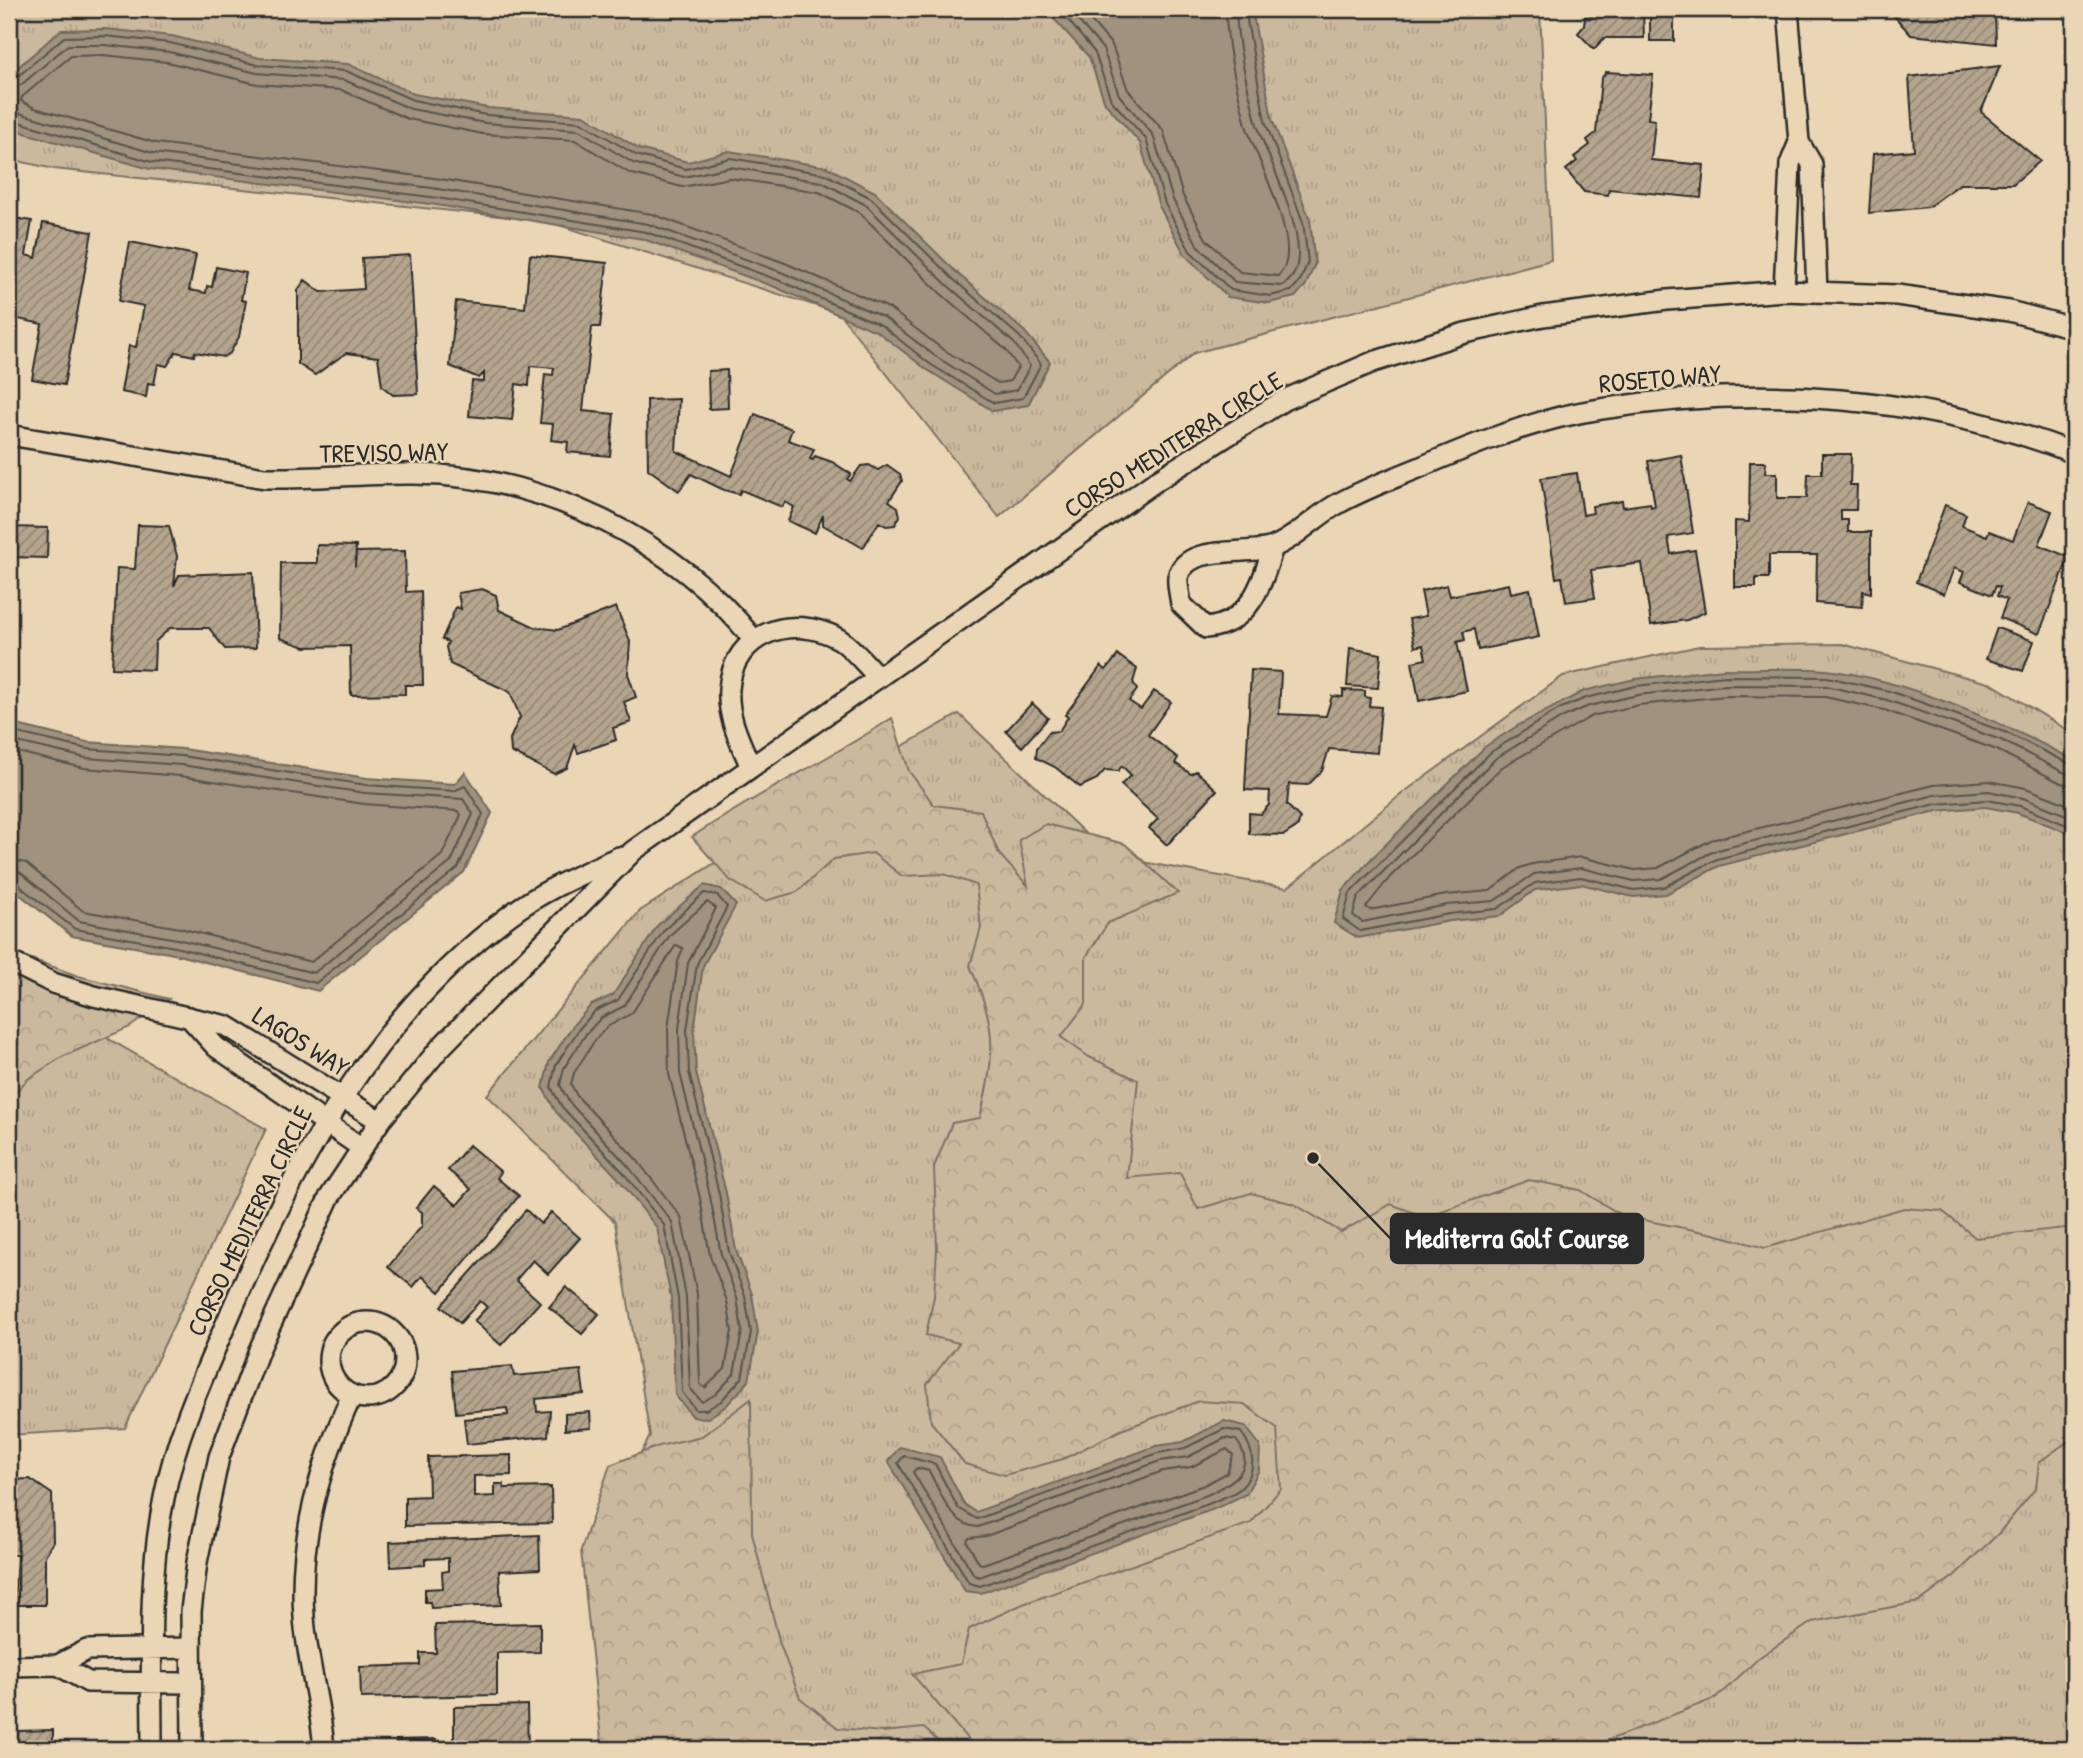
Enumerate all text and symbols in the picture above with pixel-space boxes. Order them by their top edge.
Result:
street label: ROSETO WAY [1597,355,1723,401]
street label: CORSO MEDITERRA CIRCLE [1057,362,1289,526]
street label: TREVISO WAY [319,433,449,471]
street label: LAGOS WAY [246,998,356,1085]
street label: CORSO MEDITERRA CIRCLE [178,1100,320,1342]
callout: Mediterra Golf Course [1391,1214,1643,1263]
text: Mediterra Golf Course [1405,1219,1630,1257]

